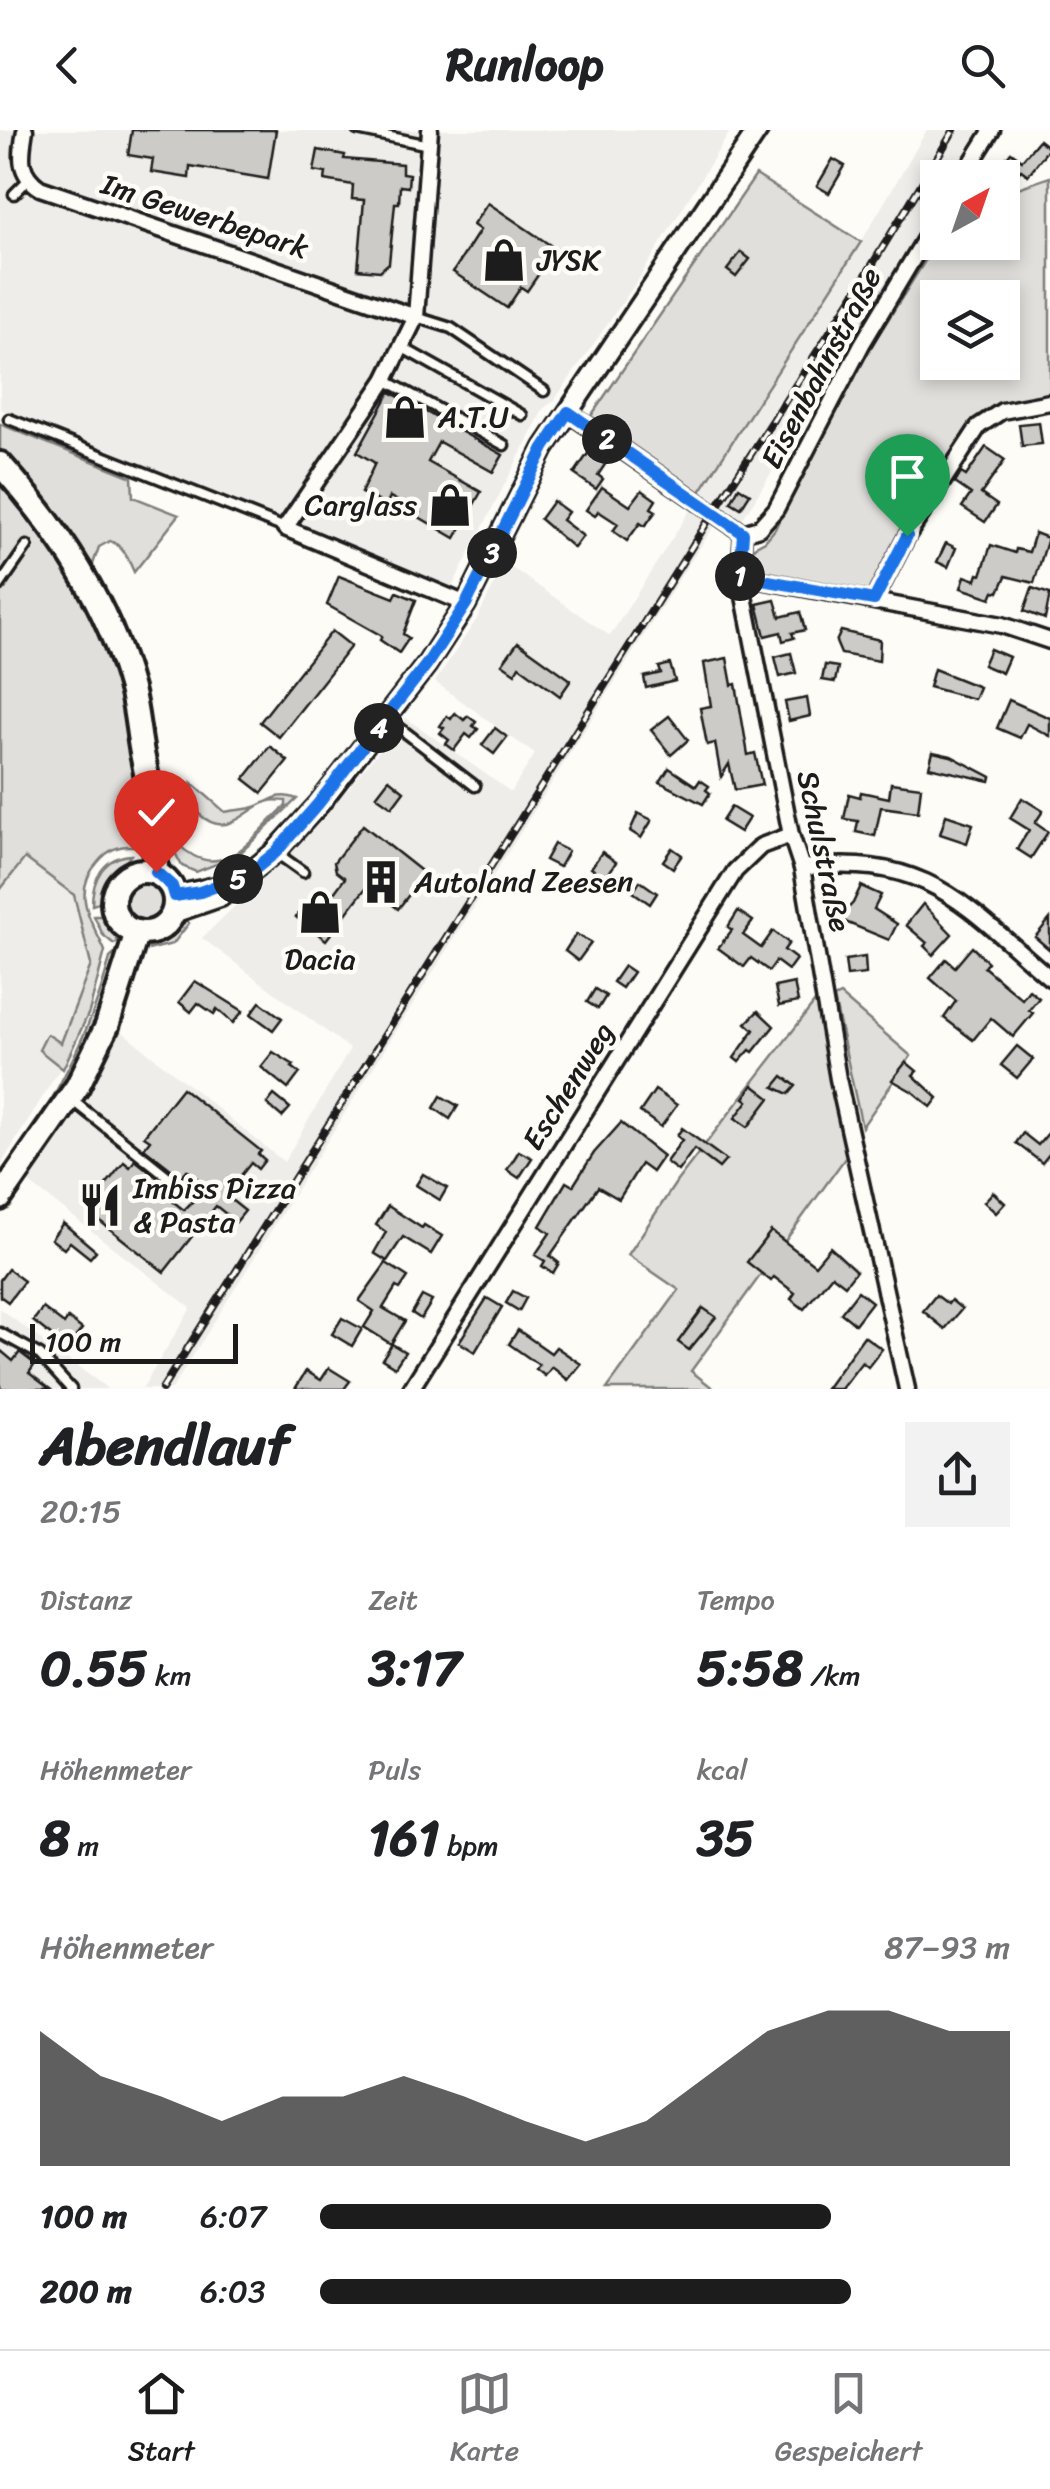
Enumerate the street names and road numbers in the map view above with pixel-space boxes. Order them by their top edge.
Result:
street label: Im Gewerbepark [93,157,317,275]
street label: Eisenbahnstraße [745,257,897,479]
street label: Schulstraße [781,765,867,937]
street label: Eschenweg [507,1011,629,1161]

